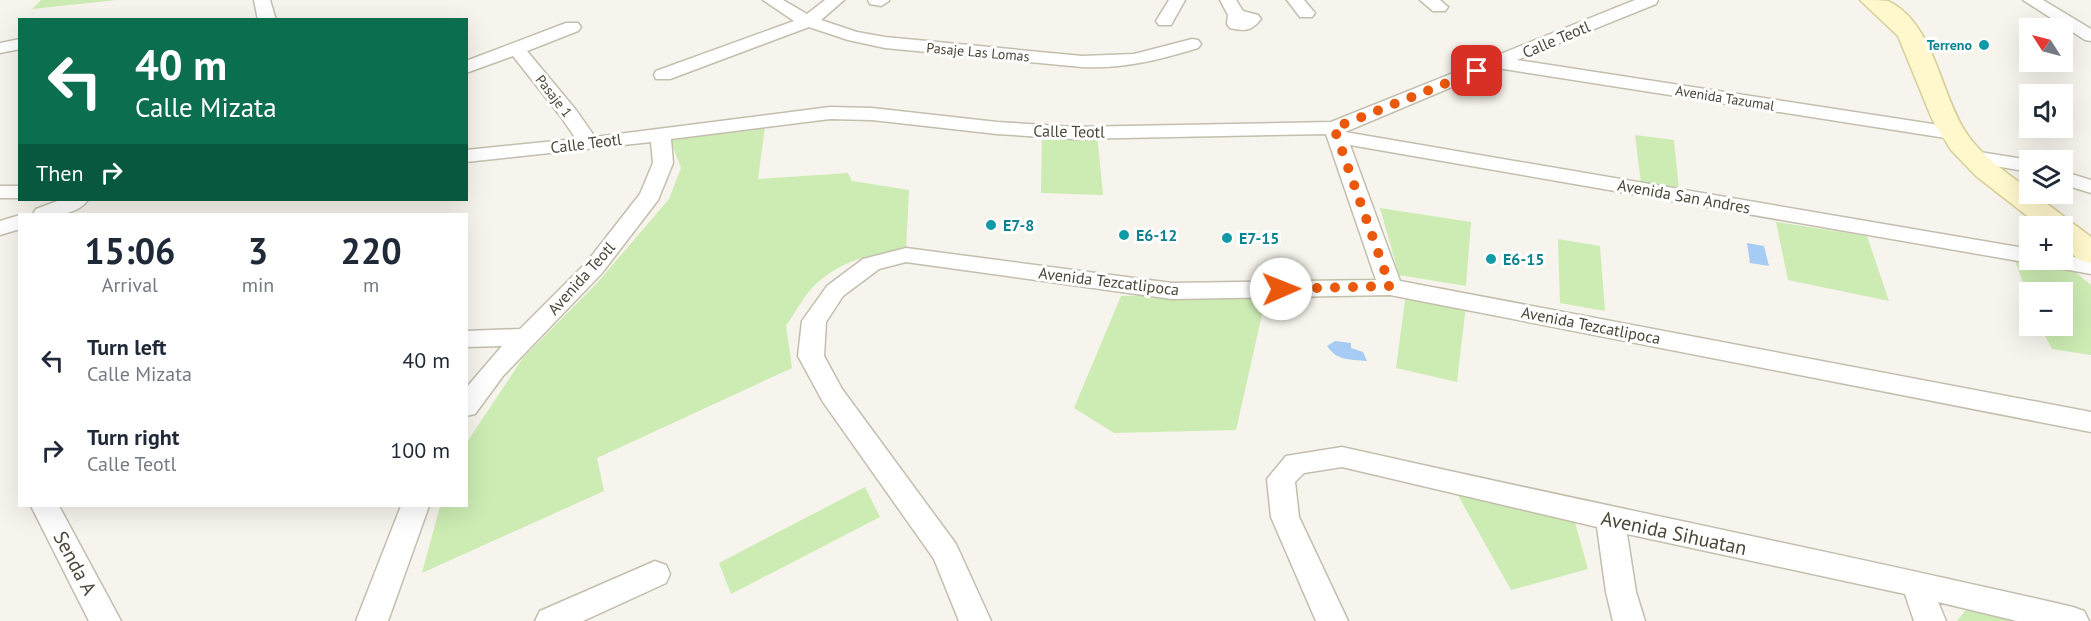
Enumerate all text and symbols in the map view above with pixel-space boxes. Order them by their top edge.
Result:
street label: Calle Teotl [1519,16,1593,62]
north arrow [2019,18,2073,72]
map controls [2019,18,2073,336]
place label: Terreno [1927,36,1972,54]
text: 40 m [135,37,227,92]
marker: Terreno [1977,38,1991,52]
street label: Pasaje Las Lomas [926,39,1030,65]
icon: left [36,42,114,120]
pin [1451,45,1502,96]
icon: arrive [1460,54,1493,87]
street label: Pasaje 1 [532,71,576,121]
street label: Avenida Tazumal [1674,81,1776,115]
button: sound [2019,84,2073,138]
text: Calle Mizata [135,90,277,124]
street label: Calle Teotl [1033,120,1105,142]
street label: Calle Teotl [549,129,623,157]
button: layers [2019,150,2073,204]
icon: right [95,156,128,189]
text: Then [36,159,83,187]
street label: Avenida San Andres [1616,174,1752,218]
place label: E7-8 [1003,215,1034,235]
button: + [2019,216,2073,270]
marker: E7-8 [984,218,998,232]
place label: E6-12 [1136,225,1177,245]
text: 15:06 [84,227,176,274]
text: 3 [248,227,268,274]
text: 220 [341,227,402,274]
marker: E6-12 [1117,228,1131,242]
place label: E7-15 [1239,228,1279,248]
marker: E7-15 [1220,231,1234,245]
street label: Avenida Teotl [543,237,619,319]
place label: E6-15 [1503,249,1544,269]
marker: E6-15 [1484,252,1498,266]
position arrow [1249,257,1313,321]
street label: Avenida Tezcatlipoca [1038,262,1180,300]
text: Arrival [102,272,158,298]
text: min [242,272,274,298]
text: m [363,272,379,298]
button: − [2019,282,2073,336]
street label: Avenida Tezcatlipoca [1520,302,1662,348]
text: Turn left [87,333,167,361]
icon: left [36,344,69,377]
text: 40 m [402,346,450,374]
text: Calle Mizata [87,361,192,387]
text: Turn right [87,423,179,451]
icon: right [36,434,69,467]
text: 100 m [390,436,450,464]
text: Calle Teotl [87,451,176,477]
street label: Avenida Sihuatan [1599,505,1749,561]
street label: Senda A [47,527,103,600]

